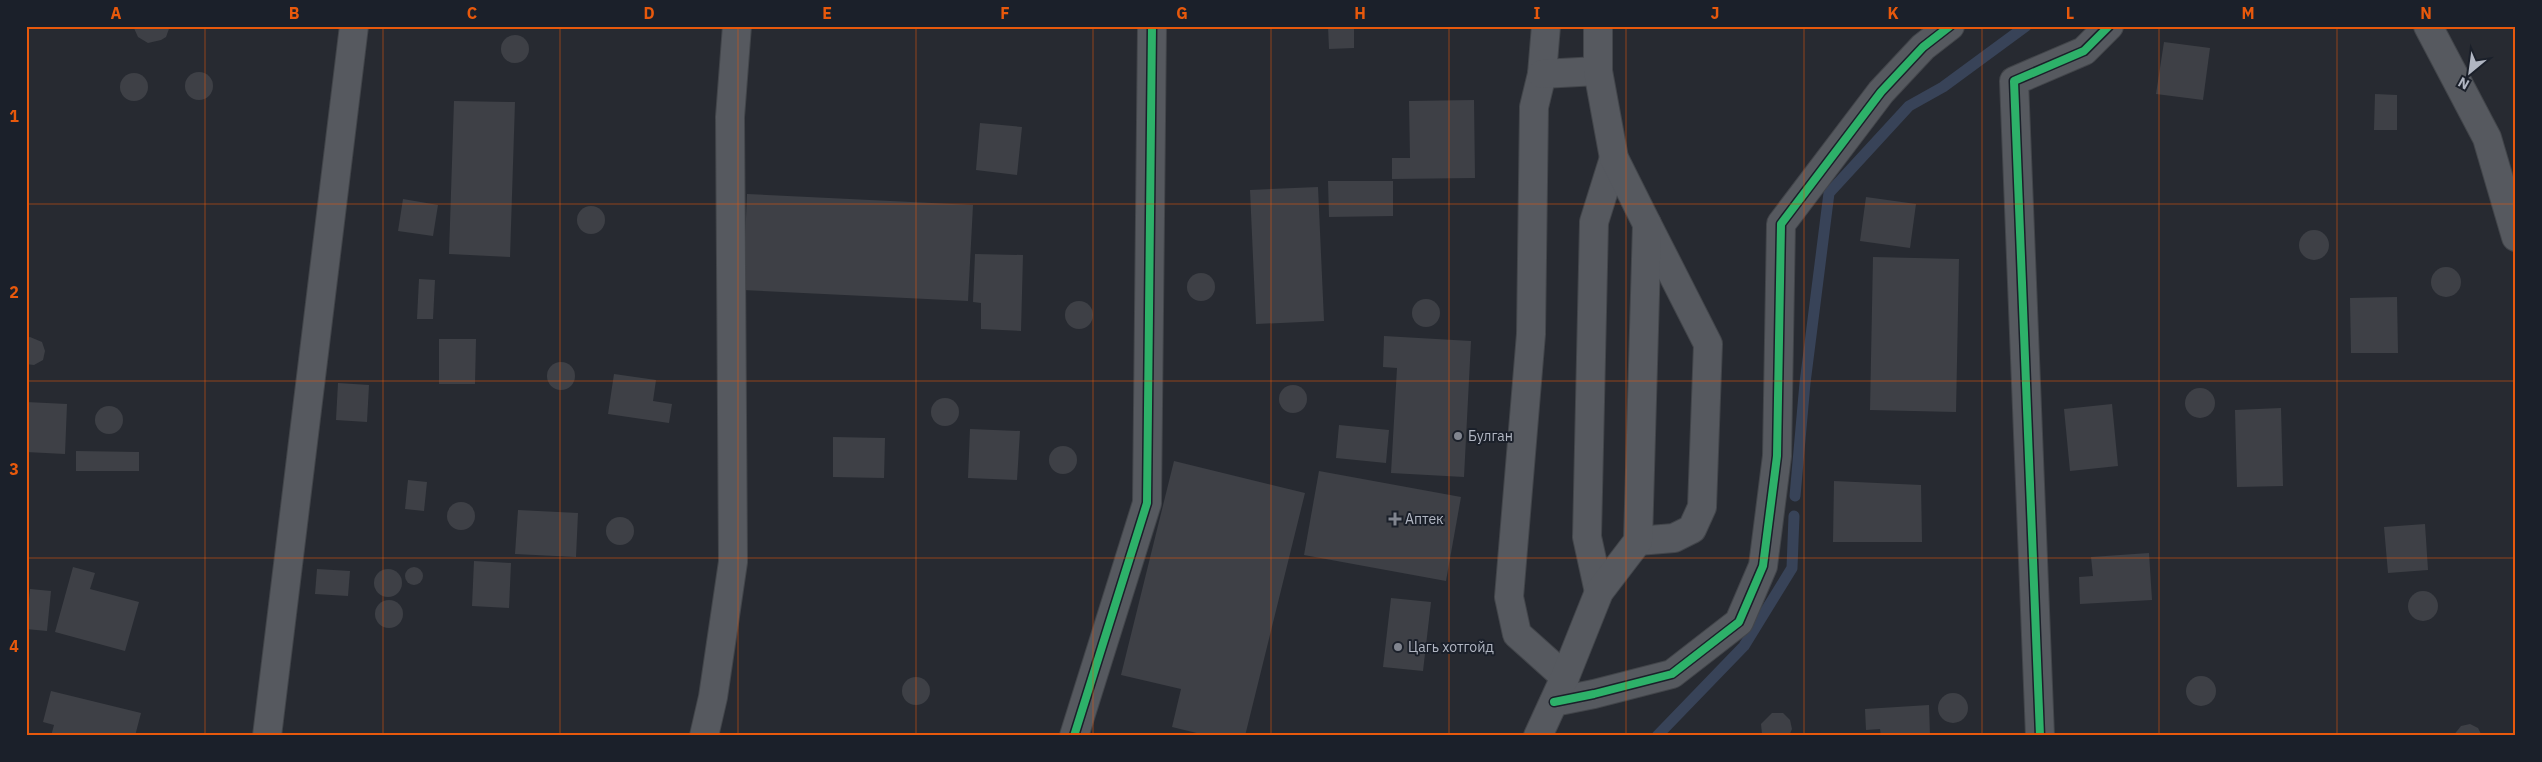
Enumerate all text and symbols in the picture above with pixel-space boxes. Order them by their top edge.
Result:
text: A [111,3,122,23]
text: B [289,3,300,23]
text: C [467,3,477,23]
text: D [643,3,655,23]
text: E [822,3,832,23]
text: F [1000,3,1010,23]
text: G [1176,3,1188,23]
text: H [1354,3,1366,23]
text: I [1534,3,1541,23]
text: J [1711,3,1719,23]
text: K [1887,3,1899,23]
text: L [2066,3,2074,23]
text: M [2241,3,2255,23]
text: N [2420,3,2432,23]
north arrow [2444,48,2494,98]
text: N [2455,73,2472,94]
text: 1 [9,106,19,126]
text: 2 [9,282,19,302]
place label: Булган [1468,427,1513,445]
marker: Булган [1452,430,1464,442]
text: 3 [9,459,19,479]
place label: Аптек [1405,510,1444,528]
marker: Аптек [1389,513,1401,525]
text: 4 [9,636,19,656]
place label: Цагь хотгойд [1408,638,1494,656]
marker: Цагь хотгойд [1392,641,1404,653]

